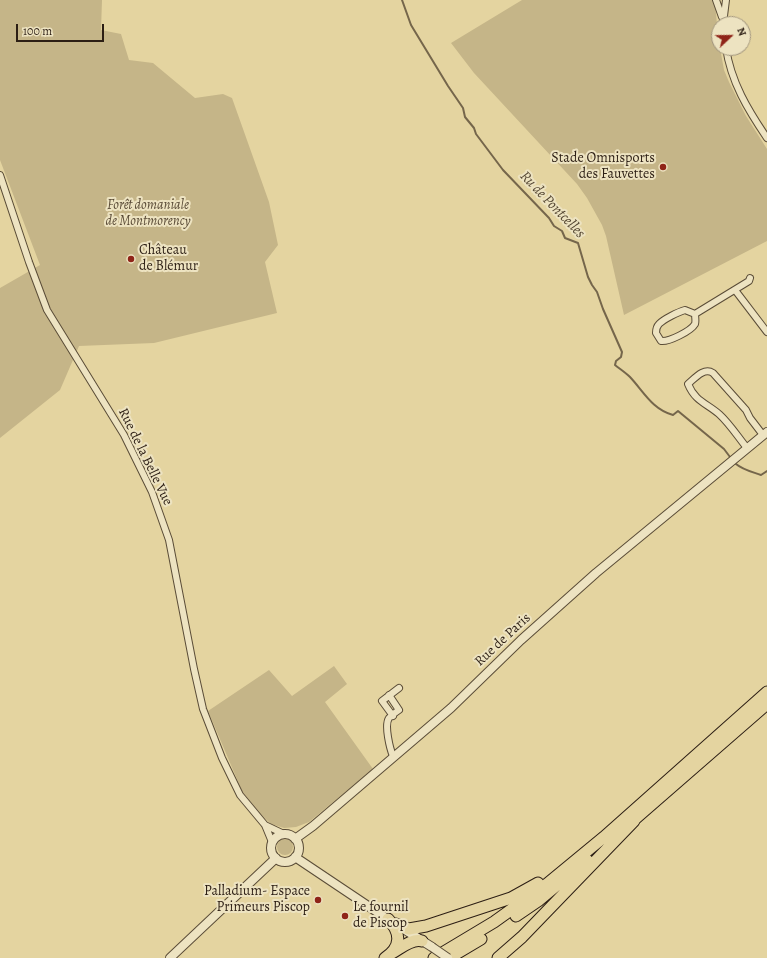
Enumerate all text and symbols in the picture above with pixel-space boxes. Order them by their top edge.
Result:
scale bar [18,16,106,42]
north arrow [711,16,751,56]
text: 100 m [23,23,52,39]
text: N [733,25,750,38]
place label: Stade Omnisports des Fauvettes [551,151,655,184]
marker: Stade Omnisports des Fauvettes [658,162,668,172]
water label: Ru de Pontcelles [516,168,588,242]
park label: Forêt domaniale de Montmorency [105,198,191,230]
place label: Château de Blémur [139,243,198,276]
marker: Château de Blémur [126,254,136,264]
street label: Rue de la Belle Vue [114,406,176,508]
street label: Rue de Paris [472,610,534,670]
place label: Palladium- Espace Primeurs Piscop [204,884,310,916]
marker: Palladium- Espace Primeurs Piscop [313,895,323,905]
place label: Le fournil de Piscop [353,900,408,932]
marker: Le fournil de Piscop [340,911,350,921]

